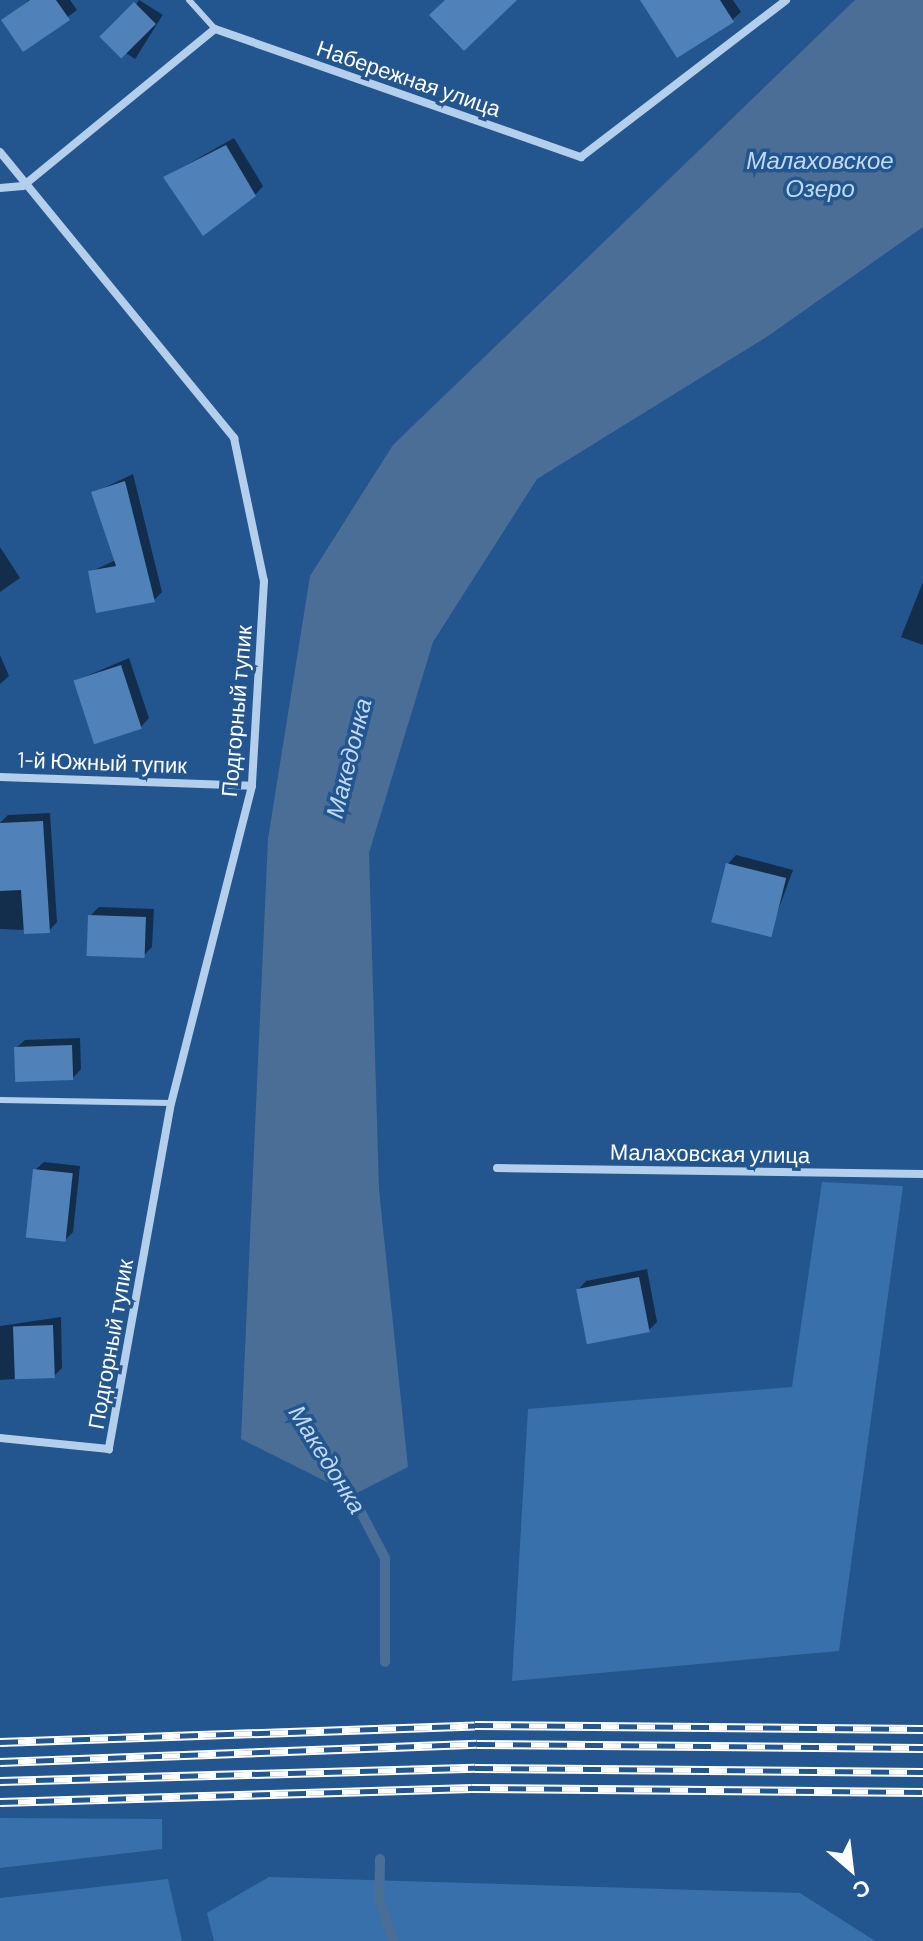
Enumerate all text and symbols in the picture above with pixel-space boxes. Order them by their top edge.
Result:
street label: Набережная улица [314,34,504,122]
water label: Малаховское Озеро [746,146,894,202]
street label: Подгорный тупик [215,624,257,798]
water label: Македонка [319,695,377,821]
street label: 1-й Южный тупик [17,746,187,778]
street label: Малаховская улица [610,1138,810,1168]
street label: Подгорный тупик [82,1257,138,1431]
water label: Македонка [283,1399,373,1519]
north arrow [811,1829,891,1909]
text: С [849,1875,875,1905]

